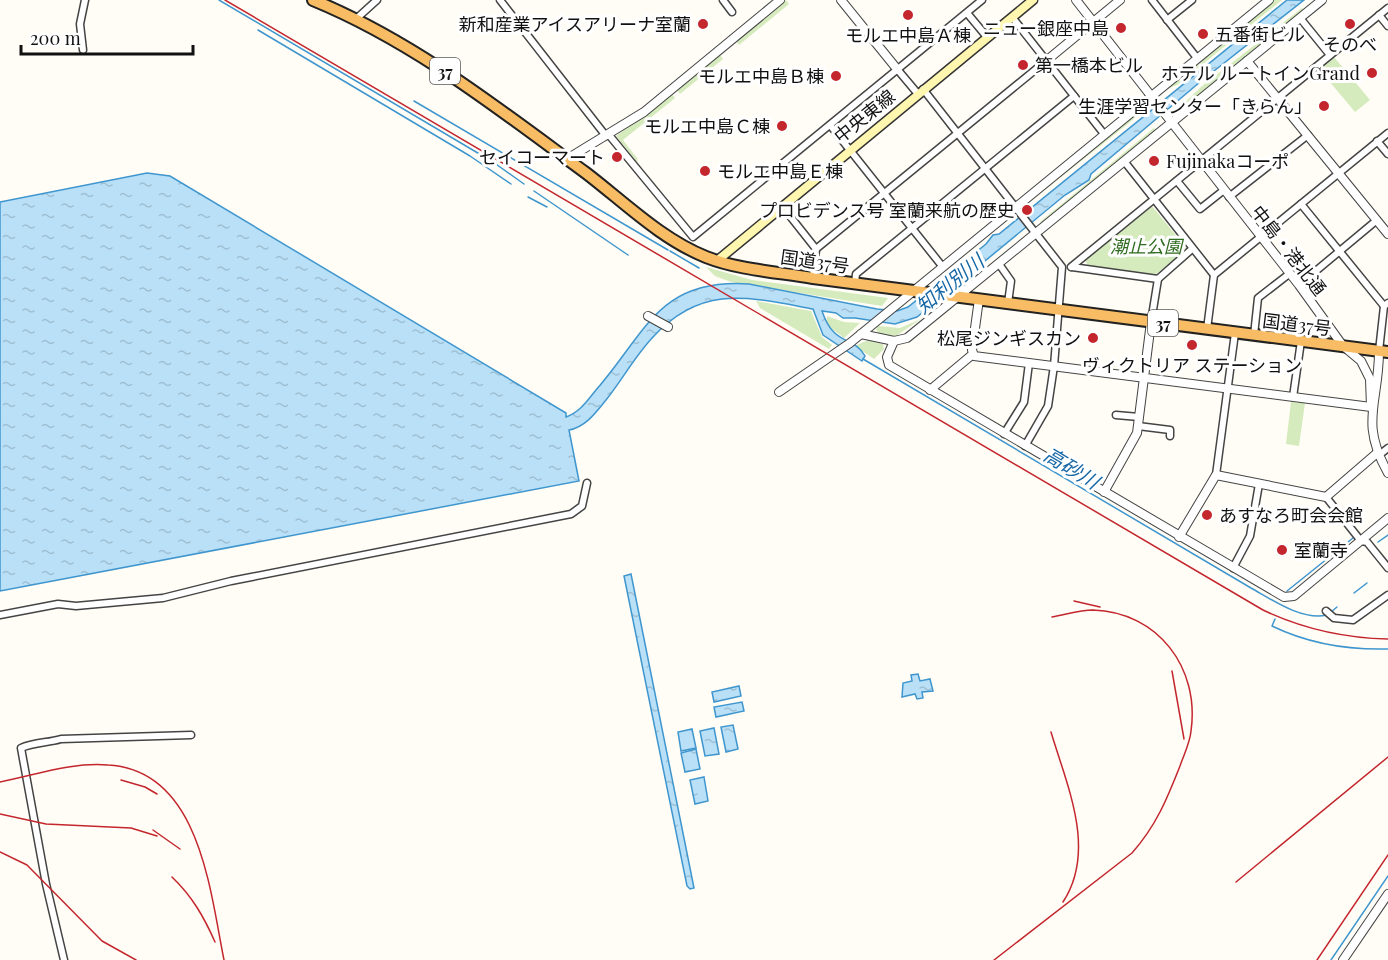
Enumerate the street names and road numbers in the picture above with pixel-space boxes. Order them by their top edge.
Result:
road number: 37 [430,58,460,84]
street label: 中央東線 [828,84,900,148]
street label: 中島・港北通 [1246,200,1332,300]
street label: 国道37号 [779,244,851,278]
street label: 国道37号 [1261,308,1333,340]
road number: 37 [1148,310,1178,336]

